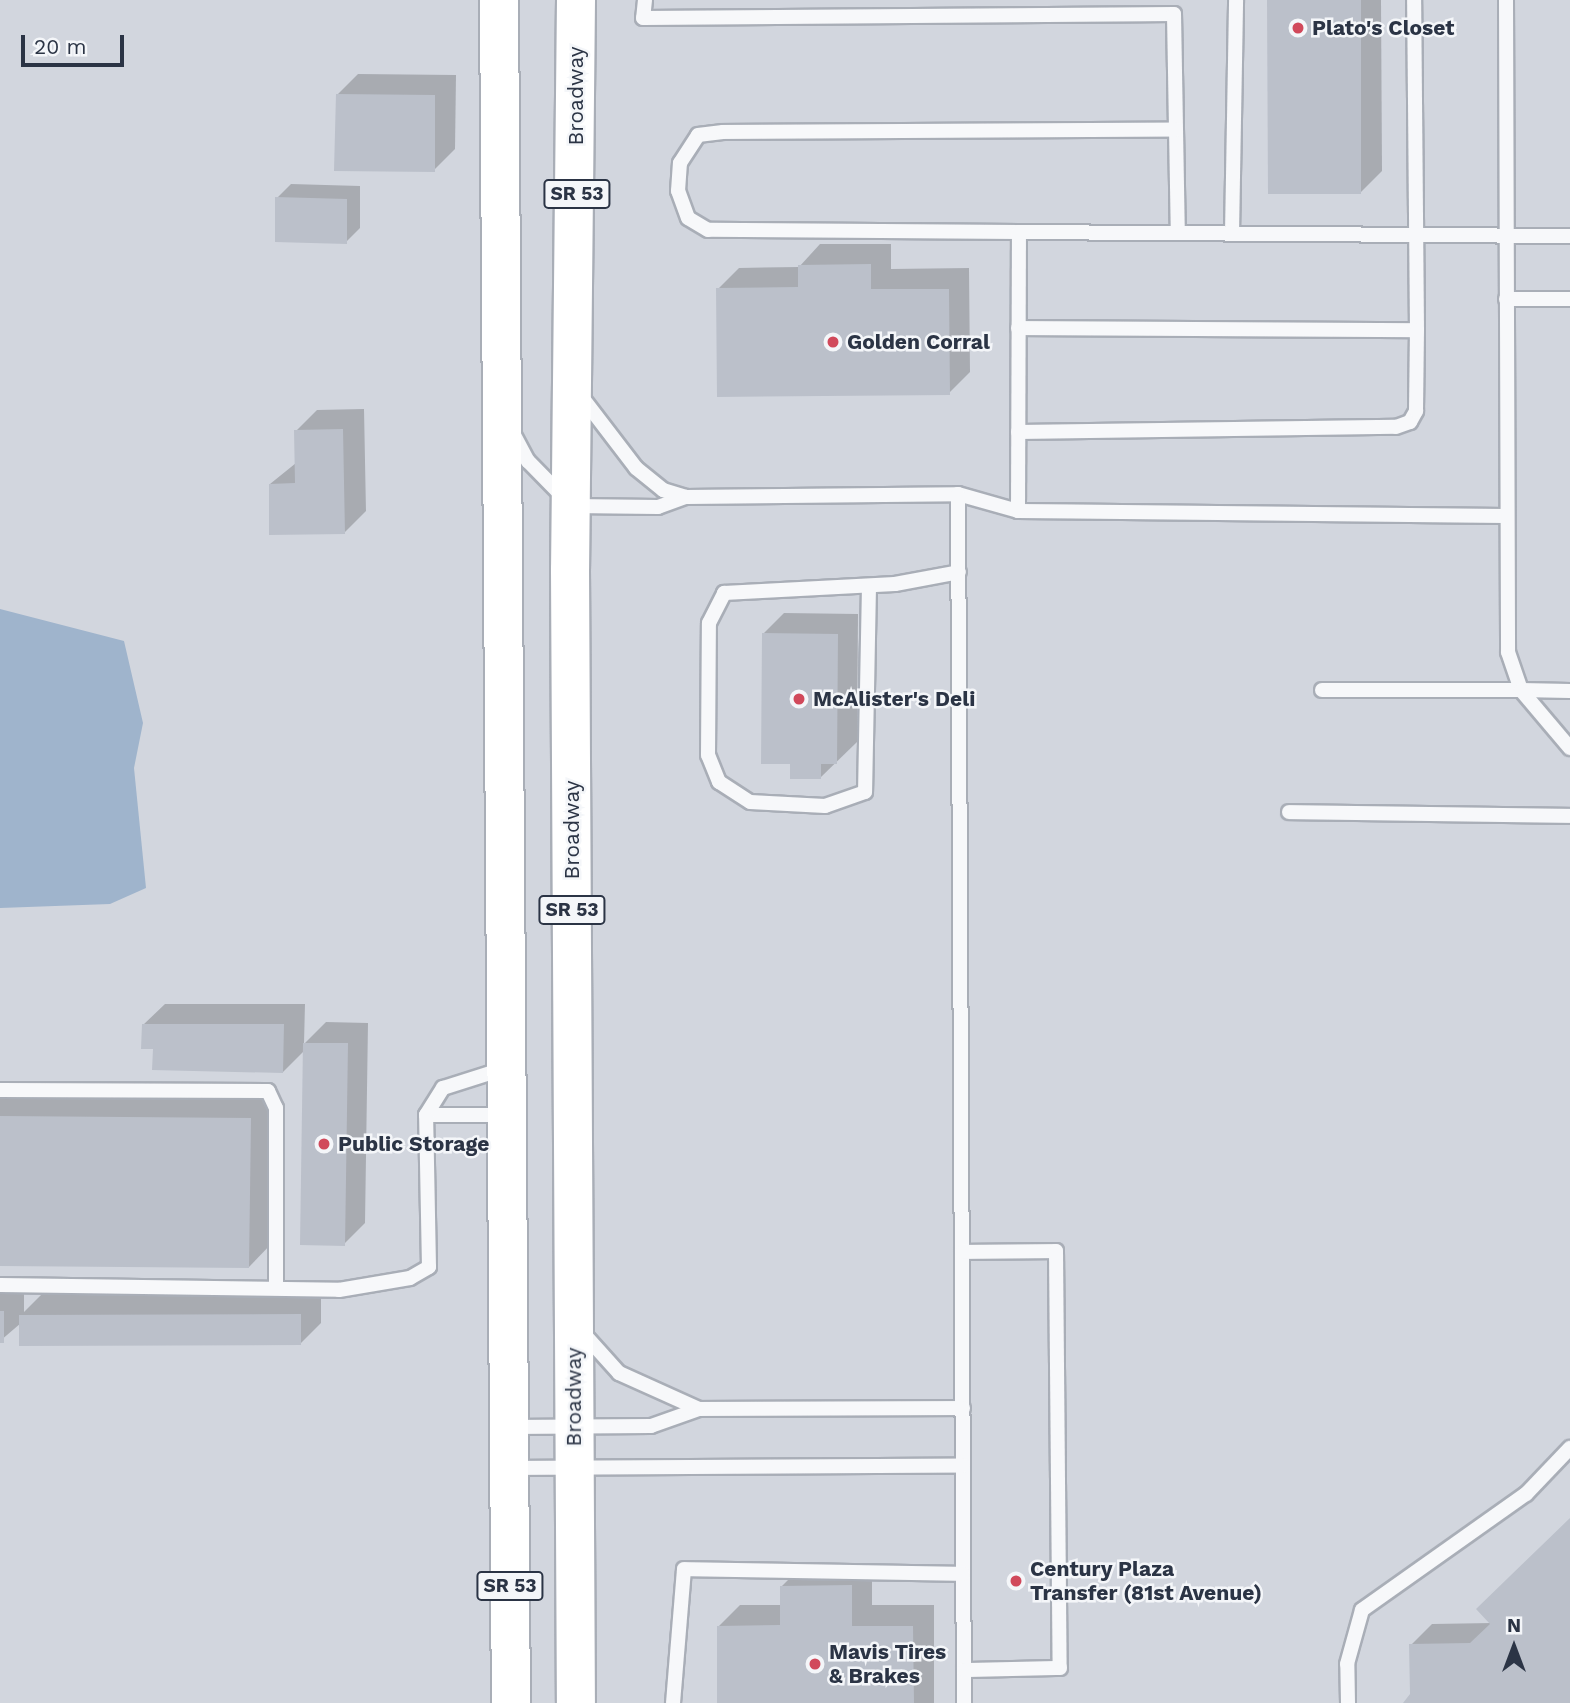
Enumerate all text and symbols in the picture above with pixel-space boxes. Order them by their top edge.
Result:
place label: Plato's Closet [1312,15,1454,41]
marker: Plato's Closet [1290,20,1306,36]
scale bar [24,21,128,65]
text: 20 m [34,34,86,59]
street label: Broadway [563,46,589,146]
road number: SR 53 [542,178,612,210]
place label: Golden Corral [847,329,990,355]
marker: Golden Corral [825,334,841,350]
place label: McAlister's Deli [813,686,975,712]
marker: McAlister's Deli [791,691,807,707]
street label: Broadway [559,780,585,880]
road number: SR 53 [537,894,607,926]
place label: Public Storage [338,1131,489,1157]
marker: Public Storage [316,1136,332,1152]
street label: Broadway [561,1347,587,1447]
place label: Century Plaza Transfer (81st Avenue) [1030,1556,1263,1606]
road number: SR 53 [475,1570,545,1602]
marker: Century Plaza Transfer (81st Avenue) [1008,1573,1024,1589]
north arrow [1479,1612,1549,1682]
text: N [1507,1614,1521,1637]
place label: Mavis Tires & Brakes [829,1639,947,1689]
marker: Mavis Tires & Brakes [807,1656,823,1672]

